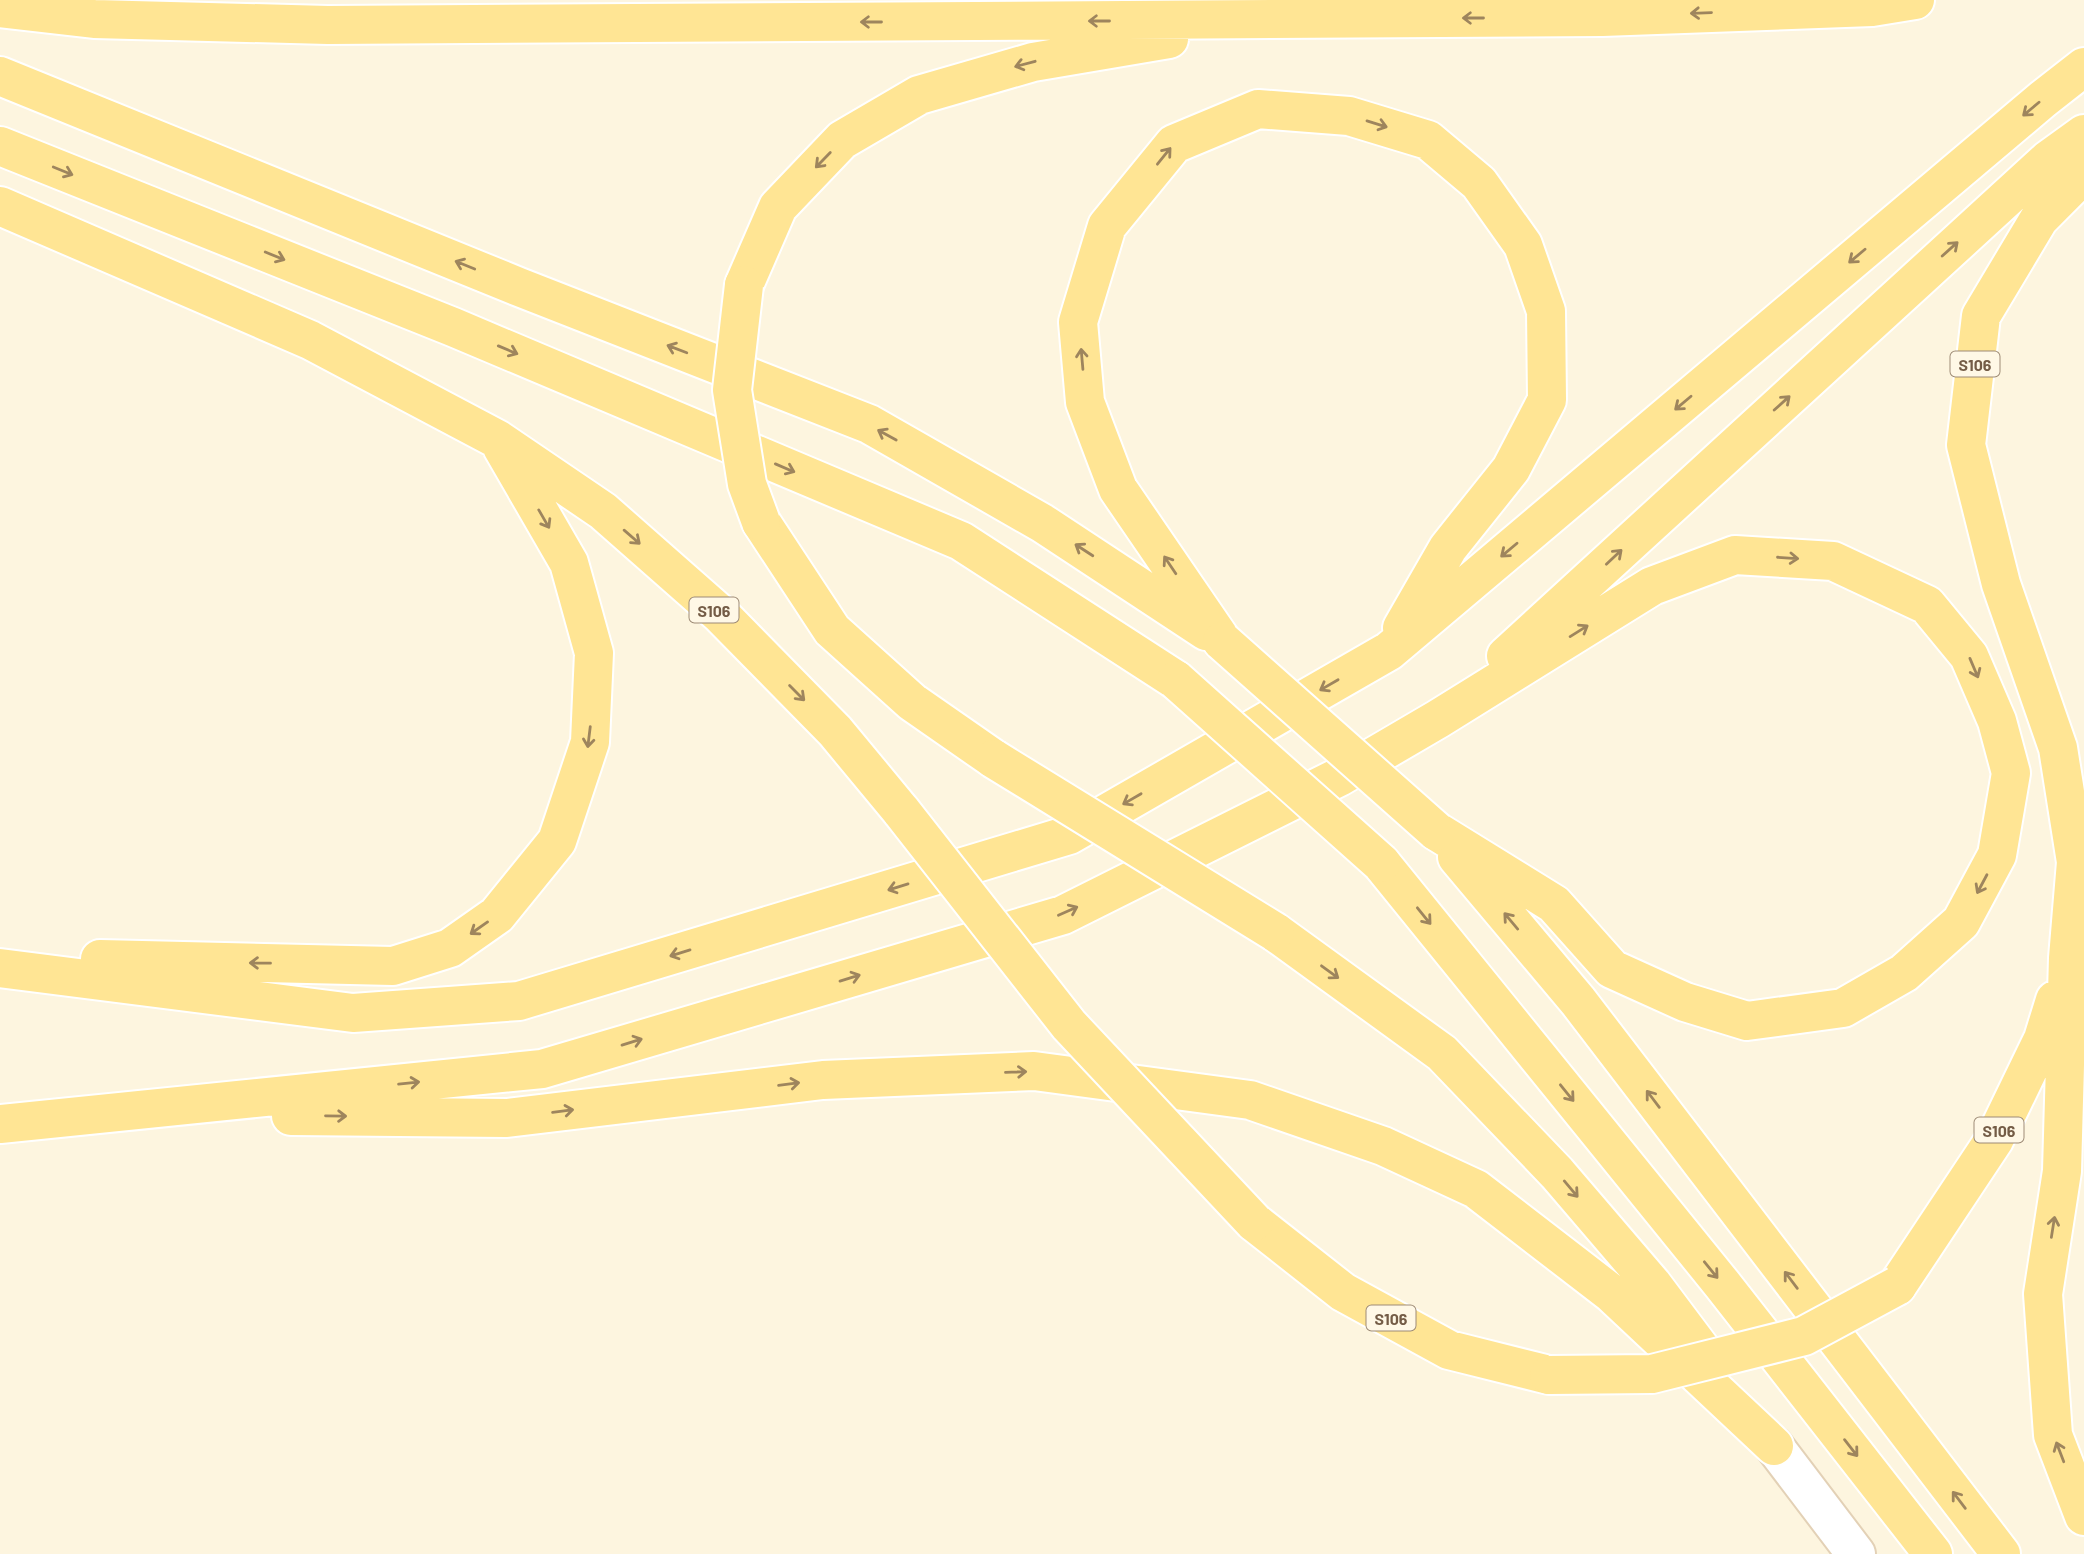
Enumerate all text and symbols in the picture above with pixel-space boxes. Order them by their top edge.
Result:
one-way arrow [1689,7,1712,20]
one-way arrow [1462,11,1485,25]
one-way arrow [1087,14,1110,28]
one-way arrow [860,15,883,29]
one-way arrow [1014,59,1036,72]
one-way arrow [2022,101,2040,117]
one-way arrow [1366,119,1388,132]
one-way arrow [1156,148,1171,166]
one-way arrow [814,151,831,168]
one-way arrow [52,166,74,179]
one-way arrow [1941,241,1958,258]
one-way arrow [1848,248,1866,264]
one-way arrow [263,250,285,263]
one-way arrow [455,258,477,271]
one-way arrow [667,341,688,354]
one-way arrow [497,345,518,358]
one-way arrow [1075,349,1088,371]
road number: S106 [1951,352,2000,376]
one-way arrow [1675,395,1693,411]
one-way arrow [1773,395,1791,411]
one-way arrow [878,428,898,442]
one-way arrow [774,462,796,475]
one-way arrow [537,509,551,529]
one-way arrow [622,529,640,545]
one-way arrow [1501,542,1519,558]
one-way arrow [1074,543,1094,557]
one-way arrow [1605,549,1623,565]
one-way arrow [1776,552,1799,565]
one-way arrow [1163,556,1177,575]
road number: S106 [690,597,738,622]
one-way arrow [1569,624,1589,638]
one-way arrow [1968,656,1981,678]
one-way arrow [1320,679,1340,693]
one-way arrow [788,684,805,701]
one-way arrow [583,725,596,747]
one-way arrow [1123,792,1143,806]
one-way arrow [1975,873,1989,893]
one-way arrow [887,882,909,894]
one-way arrow [1057,904,1078,917]
one-way arrow [1416,907,1432,925]
one-way arrow [1504,913,1519,931]
one-way arrow [470,921,489,935]
one-way arrow [669,947,691,960]
one-way arrow [249,956,272,970]
one-way arrow [1320,965,1339,979]
one-way arrow [839,970,861,983]
one-way arrow [621,1035,643,1048]
one-way arrow [1005,1065,1028,1078]
one-way arrow [397,1076,420,1089]
one-way arrow [777,1077,800,1090]
one-way arrow [1559,1084,1575,1102]
one-way arrow [1646,1091,1661,1109]
one-way arrow [551,1105,574,1118]
one-way arrow [325,1109,348,1123]
road number: S106 [1974,1118,2024,1142]
one-way arrow [1563,1179,1579,1197]
one-way arrow [2047,1216,2060,1239]
one-way arrow [1703,1260,1718,1278]
one-way arrow [1784,1271,1799,1290]
road number: S106 [1366,1306,1416,1330]
one-way arrow [1844,1439,1859,1457]
one-way arrow [2052,1442,2065,1464]
one-way arrow [1952,1491,1967,1509]

